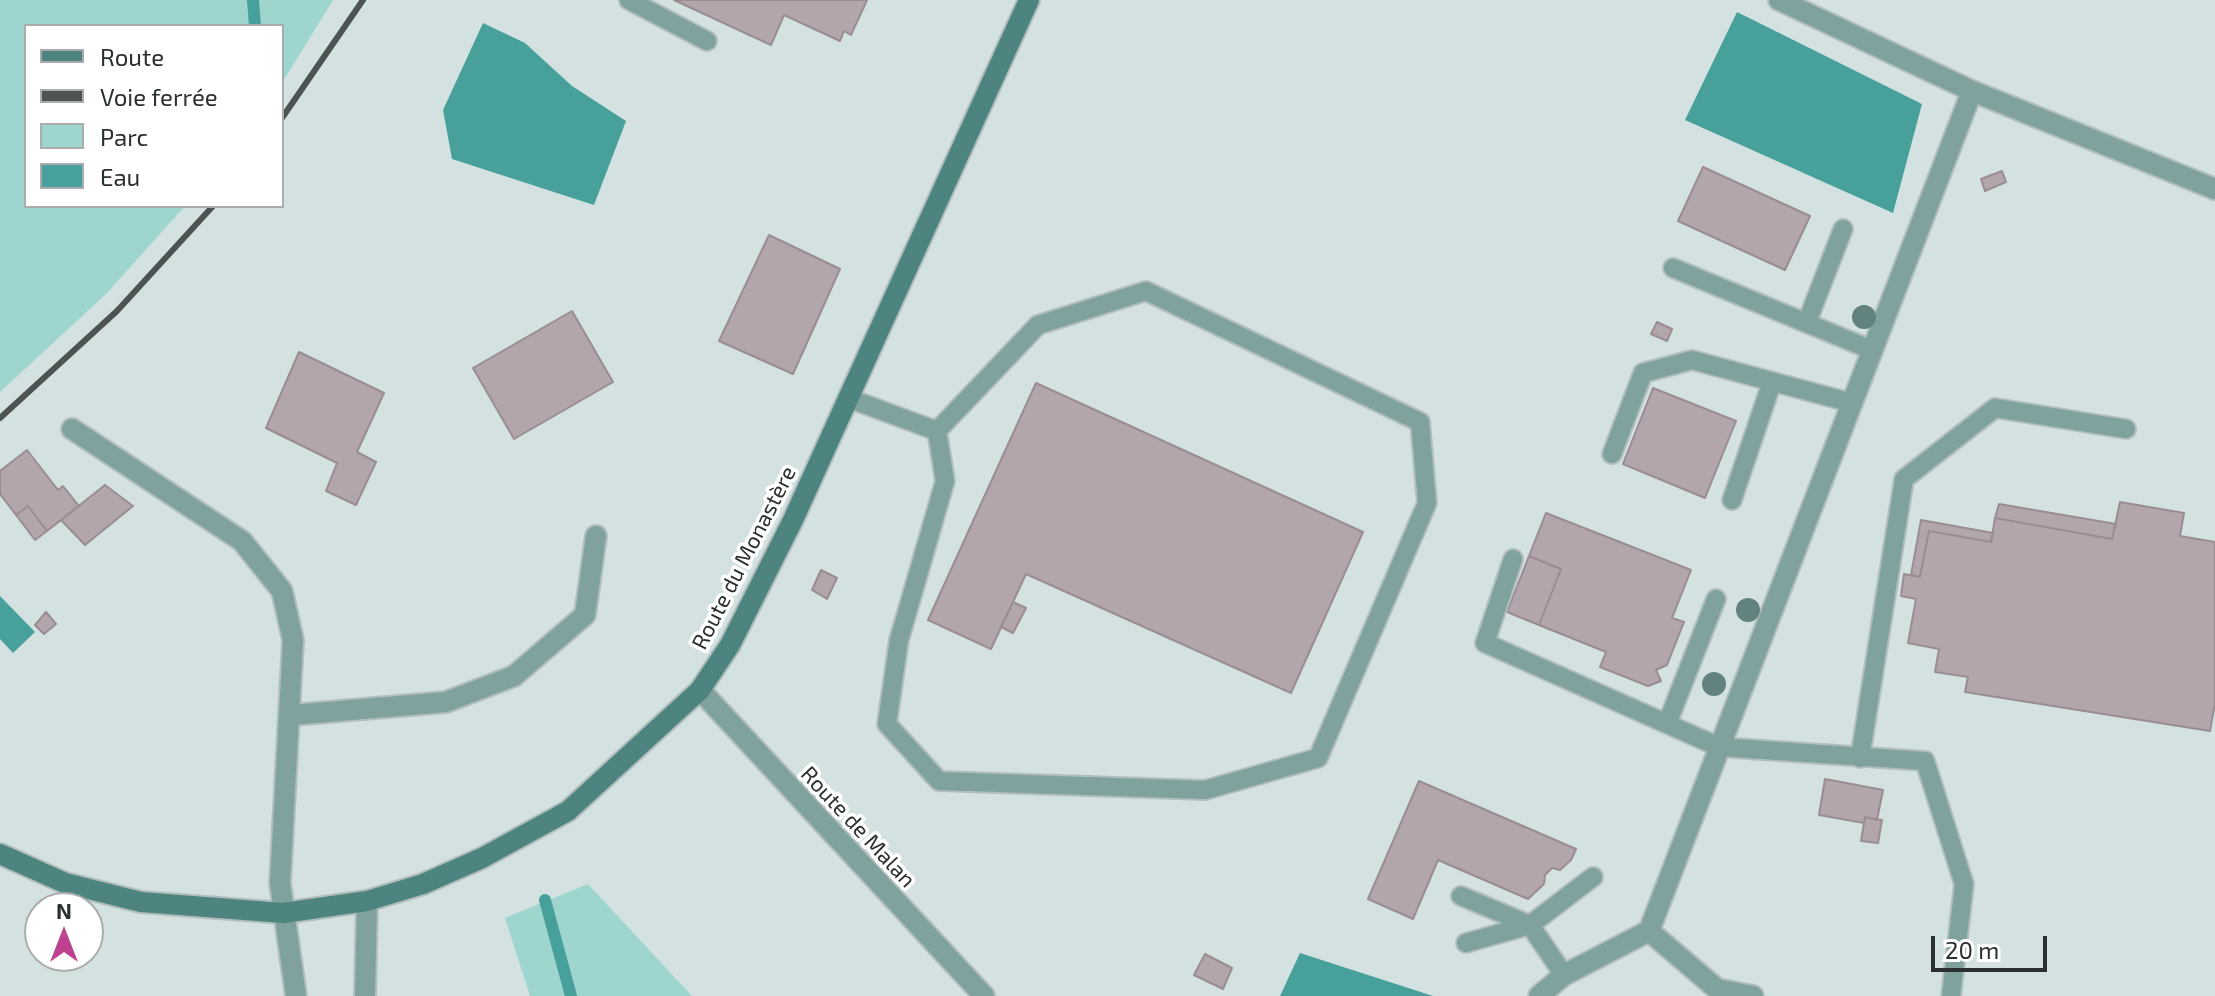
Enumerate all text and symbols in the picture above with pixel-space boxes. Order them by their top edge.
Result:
legend [24,24,284,208]
text: Route [100,42,164,71]
text: Voie ferrée [100,82,218,111]
text: Parc [100,122,148,151]
text: Eau [100,162,140,191]
street label: Route du Monastère [686,462,802,654]
street label: Route de Malan [795,761,921,893]
north arrow [24,892,104,972]
text: N [56,897,72,923]
scale bar [1935,920,2051,970]
text: 20 m [1945,935,1999,964]

